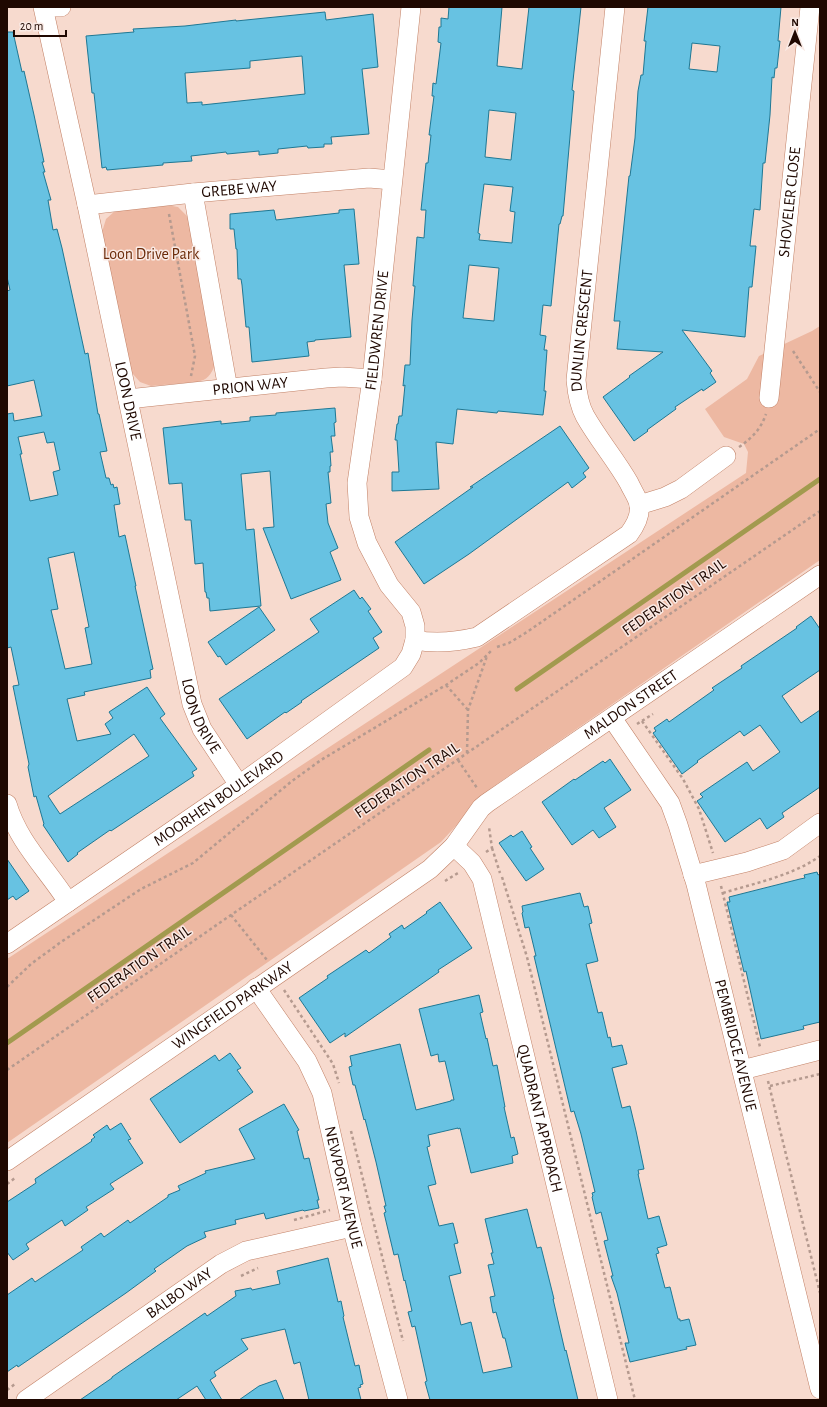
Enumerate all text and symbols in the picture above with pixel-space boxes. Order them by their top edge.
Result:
scale bar [14,12,66,38]
north arrow [775,12,815,52]
text: N [791,17,799,28]
text: 20 m [20,20,43,32]
street label: SHOVELER CLOSE [776,146,803,258]
street label: GREBE WAY [201,178,278,200]
park label: Loon Drive Park [103,246,200,262]
street label: DUNLIN CRESCENT [568,269,596,393]
street label: FIELDWREN DRIVE [362,270,391,391]
street label: LOON DRIVE [112,360,144,442]
street label: PRION WAY [212,374,289,398]
street label: FEDERATION TRAIL [619,555,729,639]
street label: MALDON STREET [581,667,681,742]
street label: LOON DRIVE [179,677,224,756]
street label: FEDERATION TRAIL [352,739,463,821]
street label: MOORHEN BOULEVARD [151,748,287,849]
street label: FEDERATION TRAIL [84,922,194,1006]
street label: WINGFIELD PARKWAY [169,958,296,1052]
street label: PEMBRIDGE AVENUE [712,978,760,1113]
street label: QUADRANT APPROACH [513,1043,566,1194]
street label: NEWPORT AVENUE [322,1125,365,1250]
street label: BALBO WAY [143,1264,216,1322]

